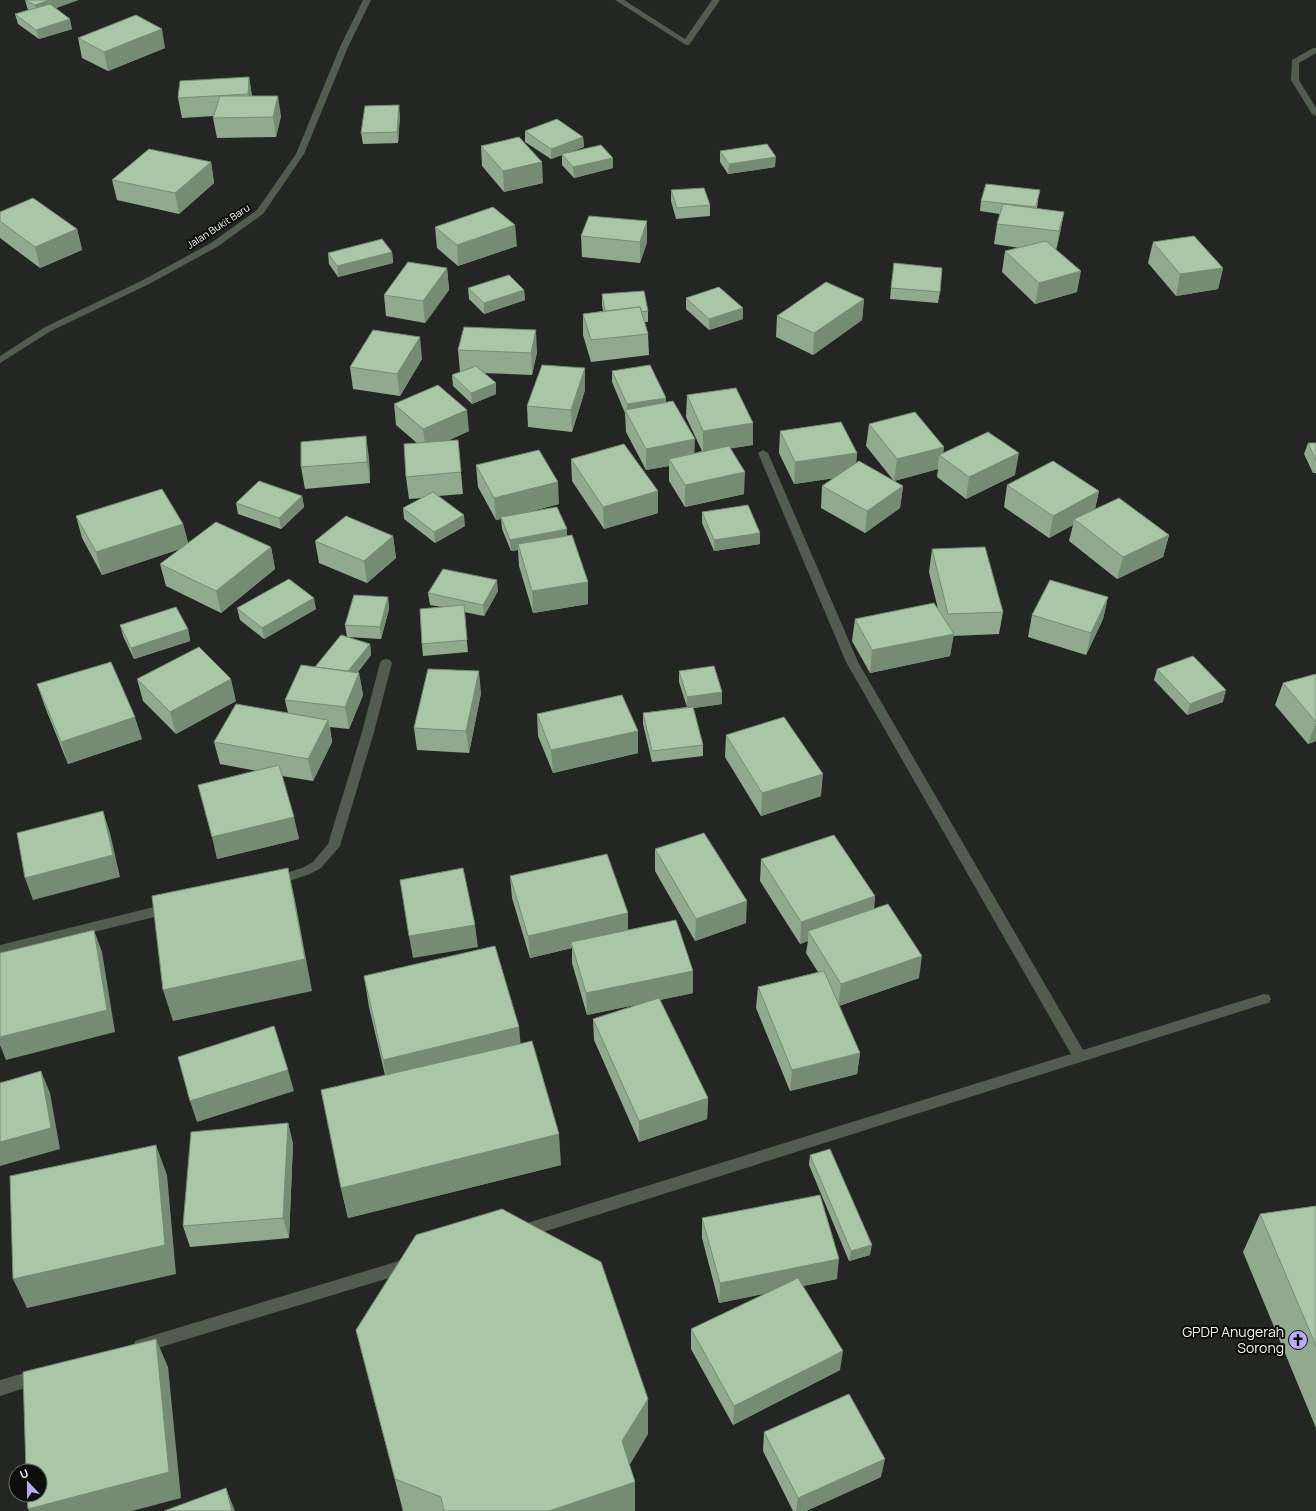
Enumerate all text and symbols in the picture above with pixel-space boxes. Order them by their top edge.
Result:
street label: Jalan Bukit Baru [184,200,252,252]
place label: GPDP Anugerah Sorong [1182,1322,1284,1357]
church icon: GPDP Anugerah Sorong [1287,1329,1309,1351]
north arrow [8,1463,48,1503]
text: U [18,1465,31,1482]

